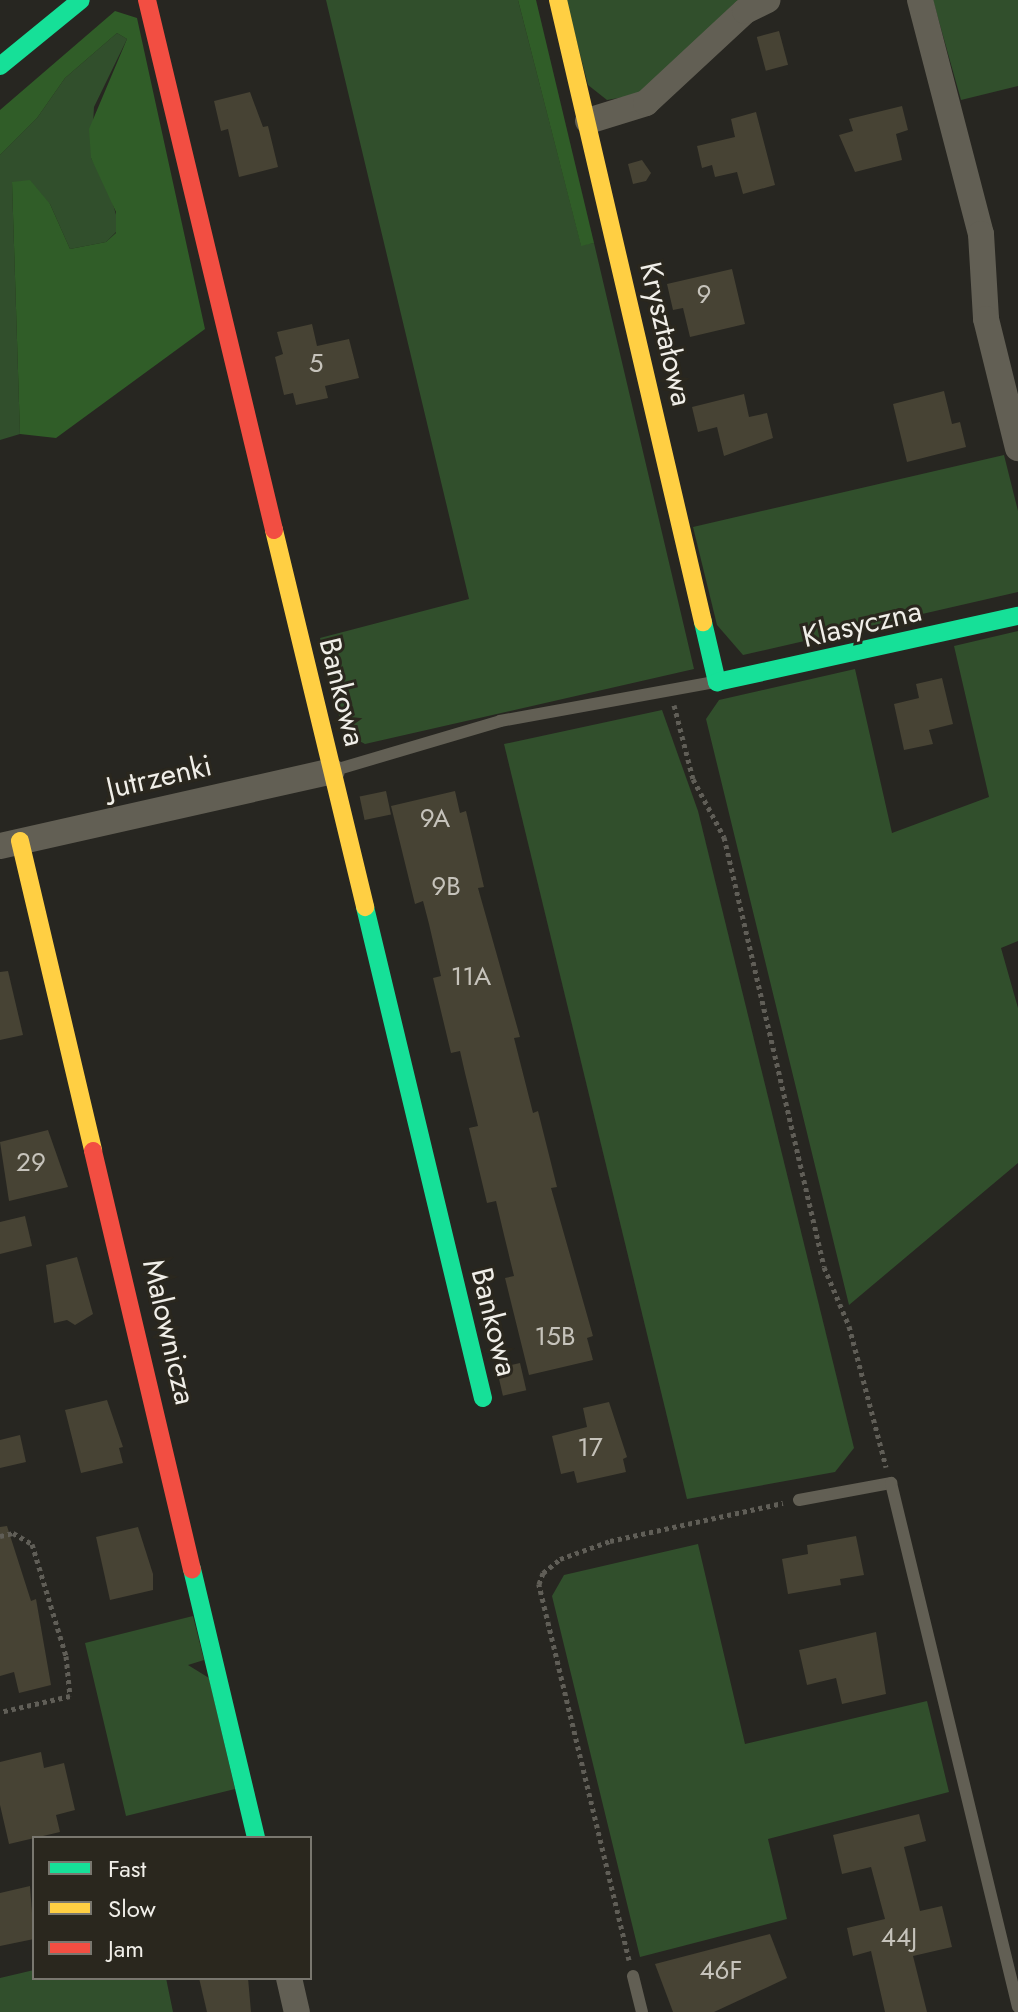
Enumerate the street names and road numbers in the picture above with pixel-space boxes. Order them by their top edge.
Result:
street label: Kryształowa [632,259,700,409]
street label: Klasyczna [799,593,925,655]
street label: Bankowa [311,634,373,750]
street label: Jutrzenki [103,747,215,807]
street label: Malownicza [135,1256,203,1408]
street label: Bankowa [463,1264,525,1380]

